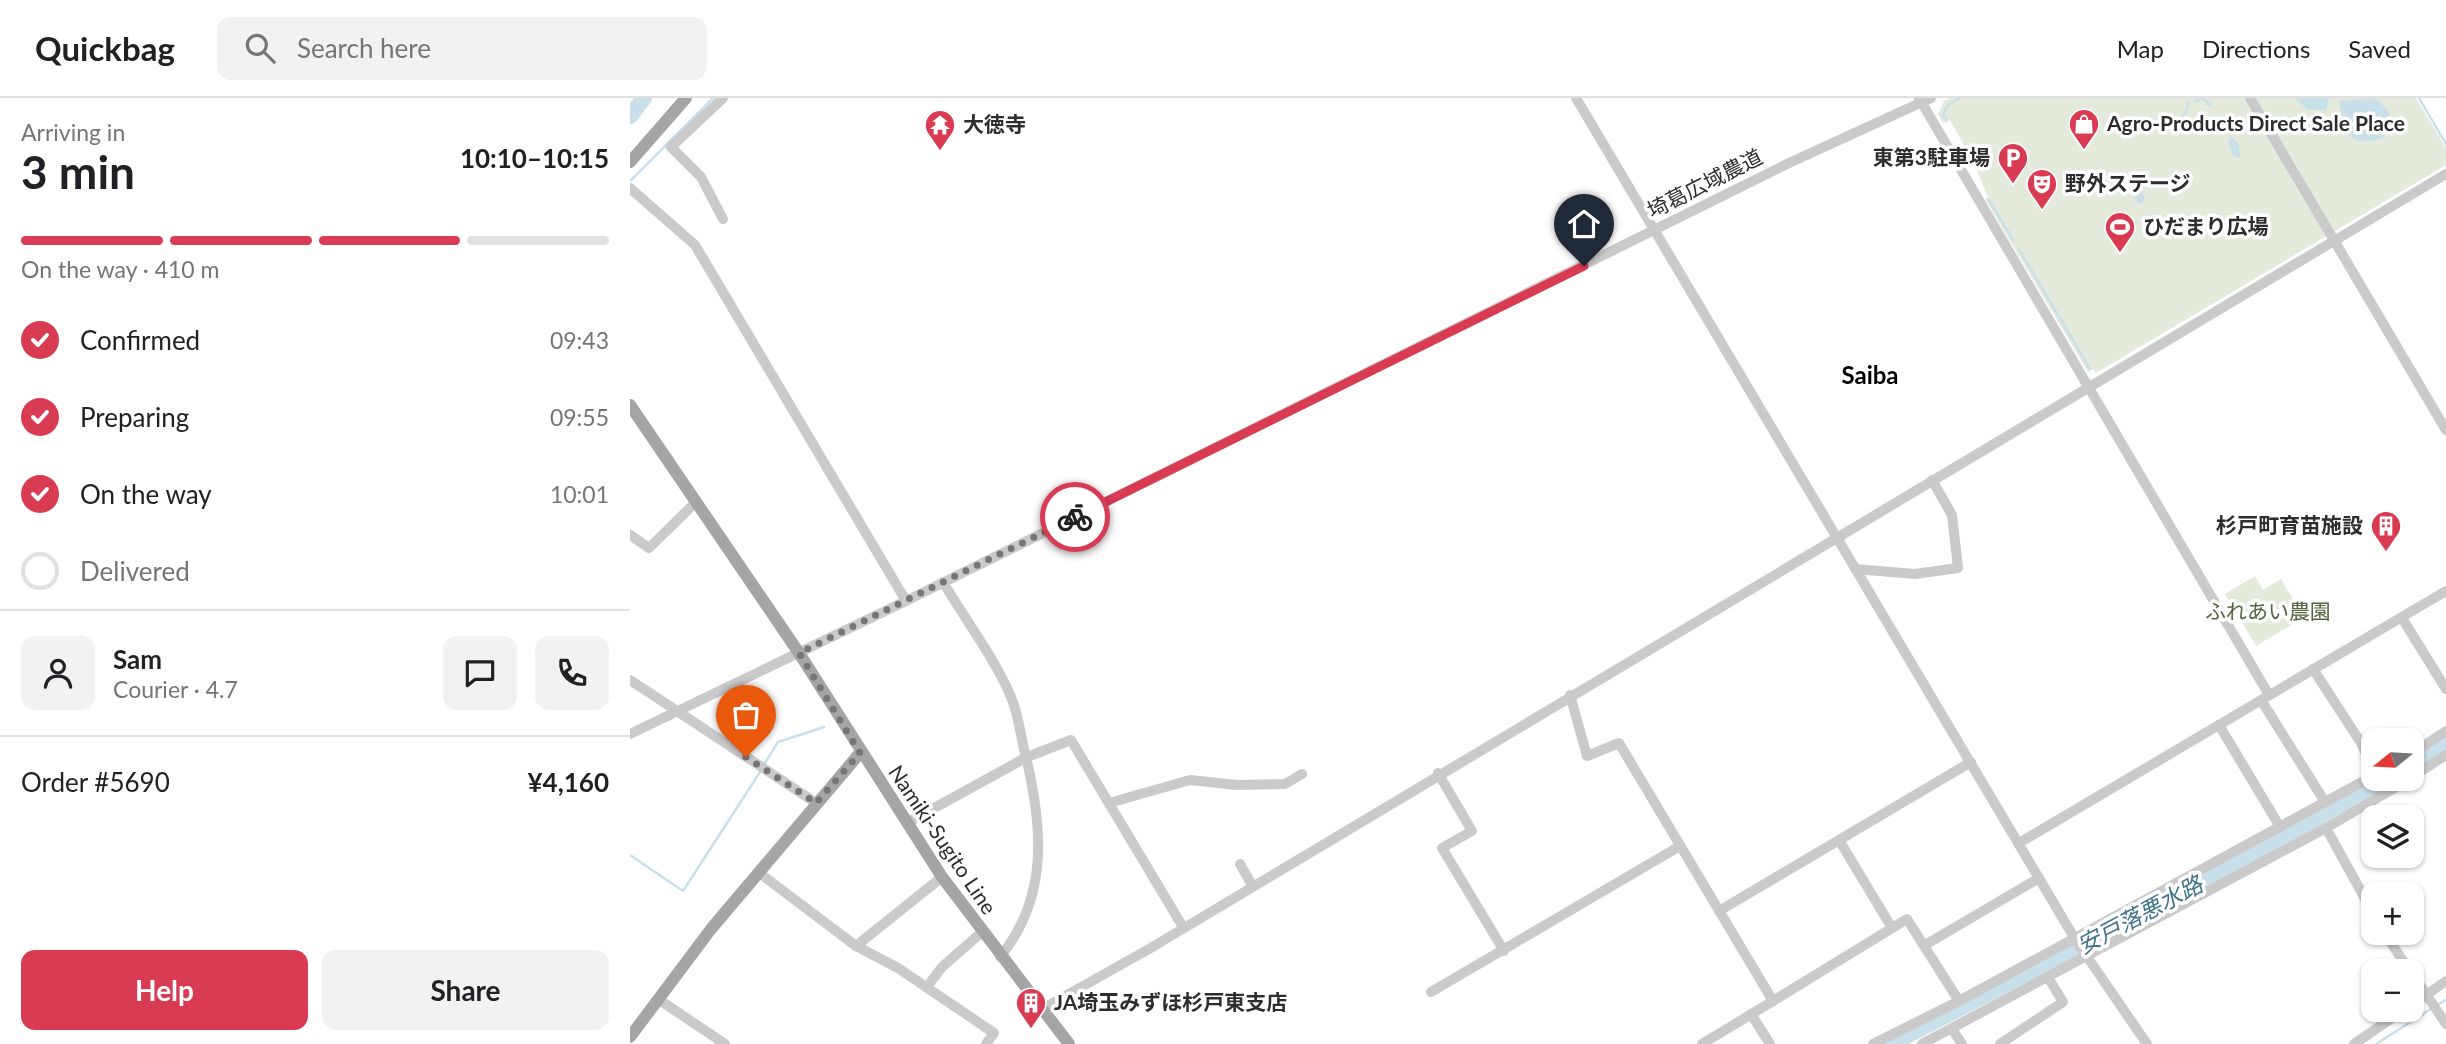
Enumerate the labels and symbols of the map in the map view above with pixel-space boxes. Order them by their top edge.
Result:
shop icon: Agro-Products Direct Sale Place [2067,107,2101,151]
temple icon: 大徳寺 [923,108,957,152]
place label: Agro-Products Direct Sale Place [2106,110,2405,135]
place label: 大徳寺 [963,111,1026,136]
parking icon: 東第3駐車場 [1996,141,2030,185]
street label: 埼葛広域農道 [1643,143,1766,222]
place label: 東第3駐車場 [1873,144,1990,169]
theatre icon: 野外ステージ [2025,167,2059,211]
place label: 野外ステージ [2065,170,2191,195]
pin [1554,194,1614,266]
sports icon: ひだまり広場 [2103,210,2137,254]
place label: ひだまり広場 [2143,213,2269,238]
district label: Saiba [1841,360,1899,389]
courier [1040,482,1110,552]
building icon: 杉戸町育苗施設 [2369,509,2403,553]
place label: 杉戸町育苗施設 [2216,512,2363,537]
park label: ふれあい農園 [2205,598,2331,623]
pin [716,685,776,757]
north arrow [2361,728,2424,791]
street label: Namiki-Sugito Line [884,760,1002,918]
water label: 安戸落悪水路 [2072,868,2209,959]
building icon: JA埼玉みずほ杉戸東支店 [1014,986,1048,1030]
place label: JA埼玉みずほ杉戸東支店 [1054,989,1287,1014]

